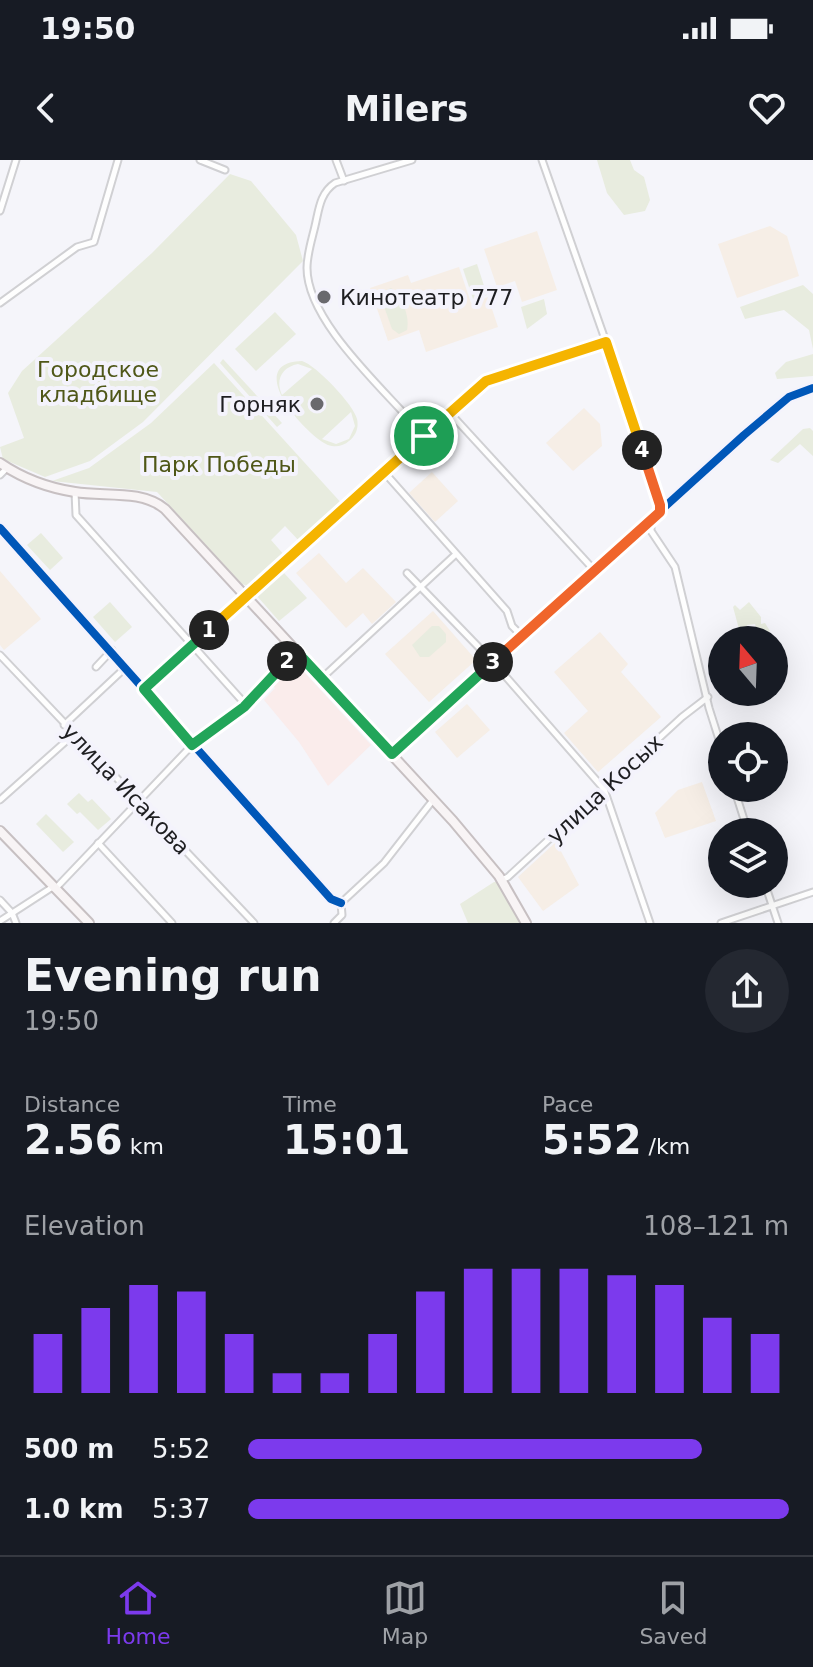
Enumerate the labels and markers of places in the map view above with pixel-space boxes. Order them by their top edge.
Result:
place label: Кинотеатр 777 [340,285,513,310]
marker: Кинотеатр 777 [315,288,333,306]
place label: Горняк [219,392,301,417]
marker: Горняк [308,395,326,413]
pin [390,402,458,470]
pin: 4 [622,430,662,470]
pin: 1 [189,610,229,650]
pin: 2 [267,641,307,681]
pin: 3 [473,642,513,682]

